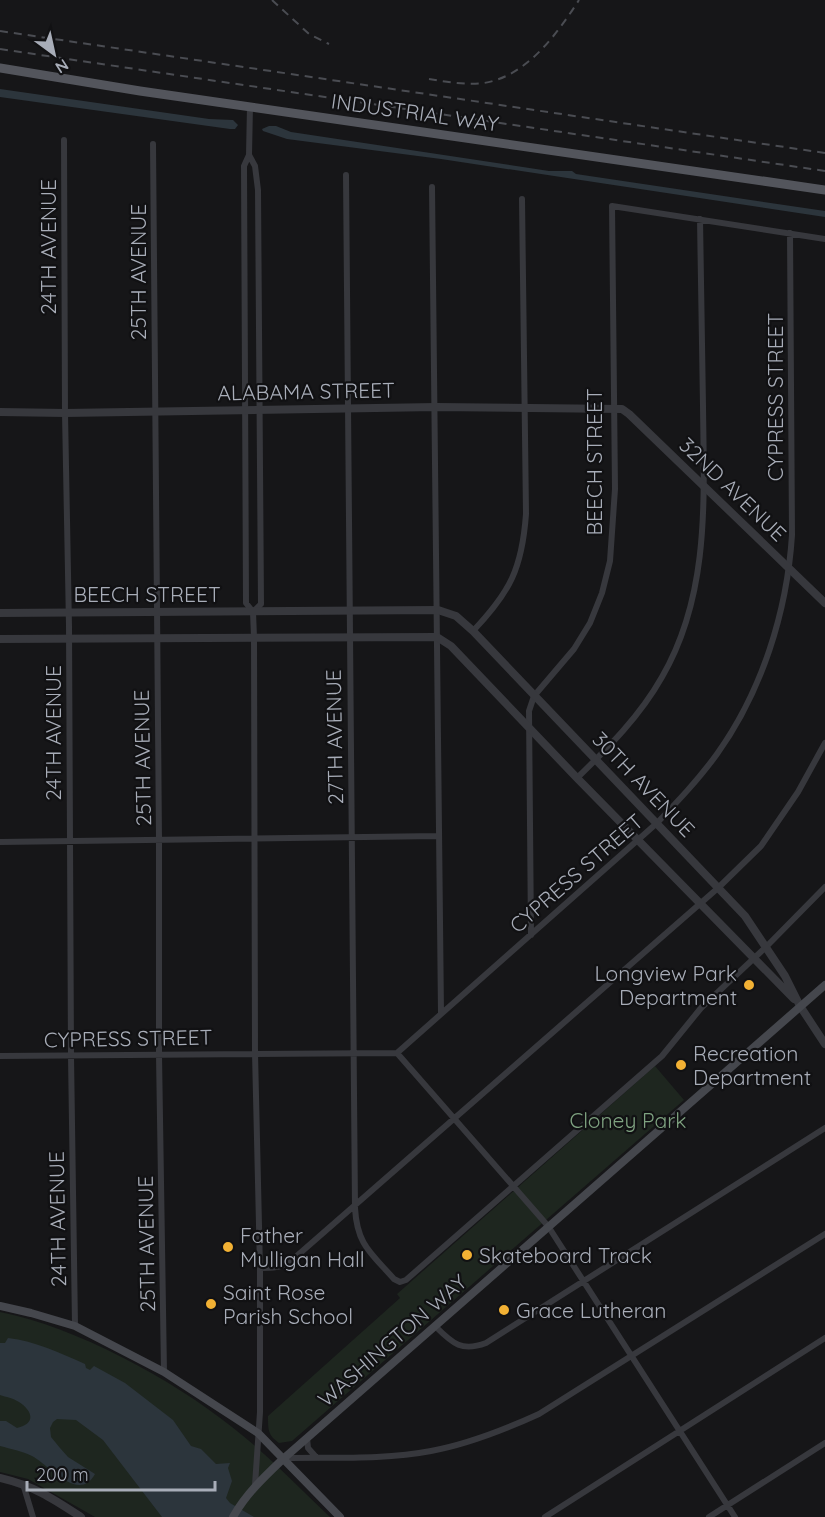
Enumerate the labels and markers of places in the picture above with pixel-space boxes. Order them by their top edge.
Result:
place label: Longview Park Department [594,960,737,1010]
marker: Longview Park Department [742,978,756,992]
place label: Recreation Department [693,1040,811,1090]
marker: Recreation Department [674,1058,688,1072]
place label: Father Mulligan Hall [240,1222,365,1272]
marker: Father Mulligan Hall [221,1240,235,1254]
place label: Skateboard Track [479,1242,652,1268]
marker: Skateboard Track [460,1248,474,1262]
place label: Saint Rose Parish School [223,1279,353,1329]
marker: Saint Rose Parish School [204,1297,218,1311]
place label: Grace Lutheran [516,1297,666,1323]
marker: Grace Lutheran [497,1303,511,1317]

